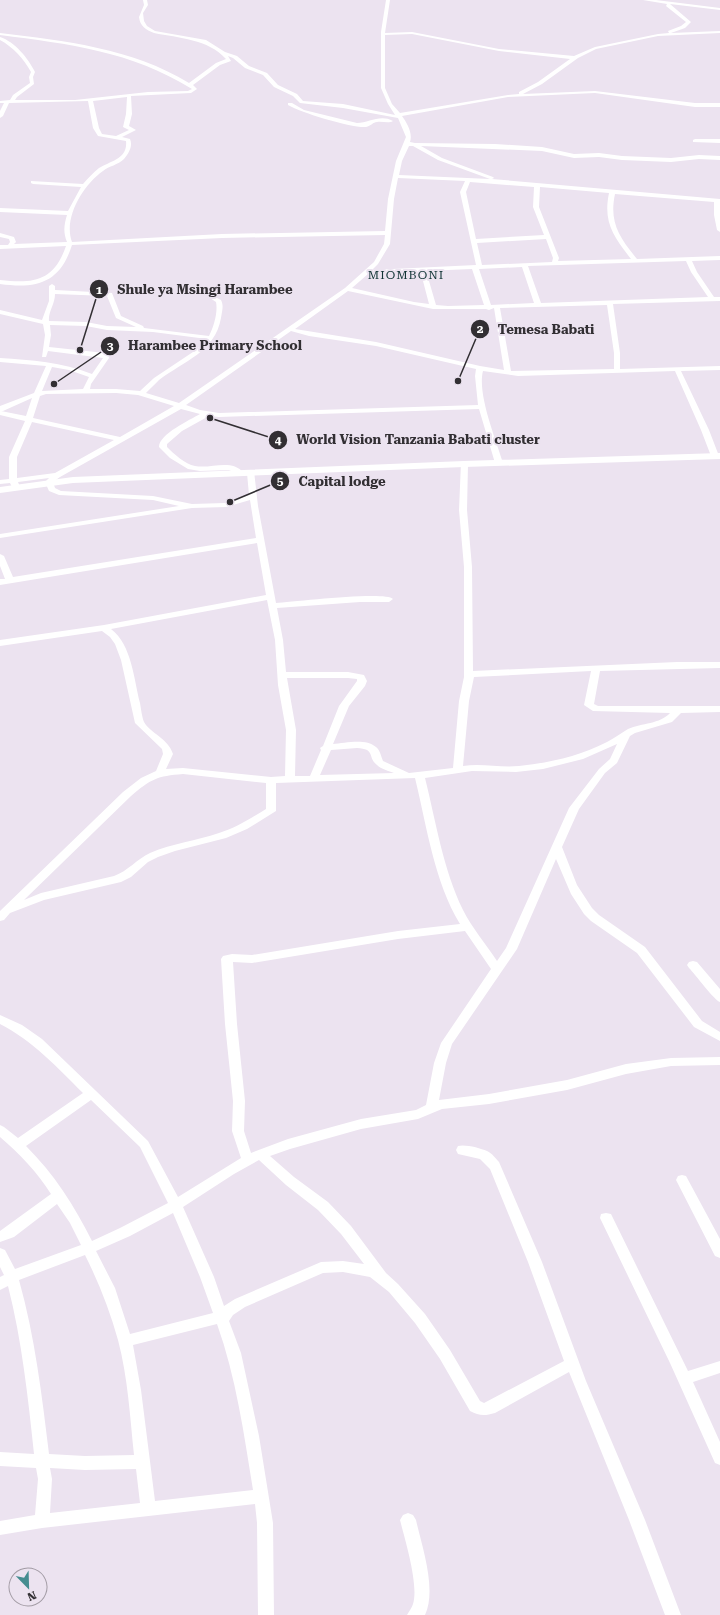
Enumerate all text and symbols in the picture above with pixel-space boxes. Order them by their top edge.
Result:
district label: MIOMBONI [368,268,444,282]
callout: Shule ya Msingi Harambee [89,277,300,302]
text: Shule ya Msingi Harambee [117,282,293,297]
text: 1 [96,283,103,297]
callout: Temesa Babati [470,316,603,341]
text: 2 [477,322,484,336]
text: Temesa Babati [498,322,595,337]
callout: Harambee Primary School [100,333,310,358]
text: Harambee Primary School [128,338,303,353]
text: 3 [107,339,114,353]
callout: World Vision Tanzania Babati cluster [268,427,548,452]
text: World Vision Tanzania Babati cluster [296,432,540,447]
text: 4 [275,433,282,447]
callout: Capital lodge [270,469,393,494]
text: 5 [277,474,284,488]
text: Capital lodge [298,474,386,489]
north arrow [8,1567,48,1607]
text: N [25,1588,38,1604]

